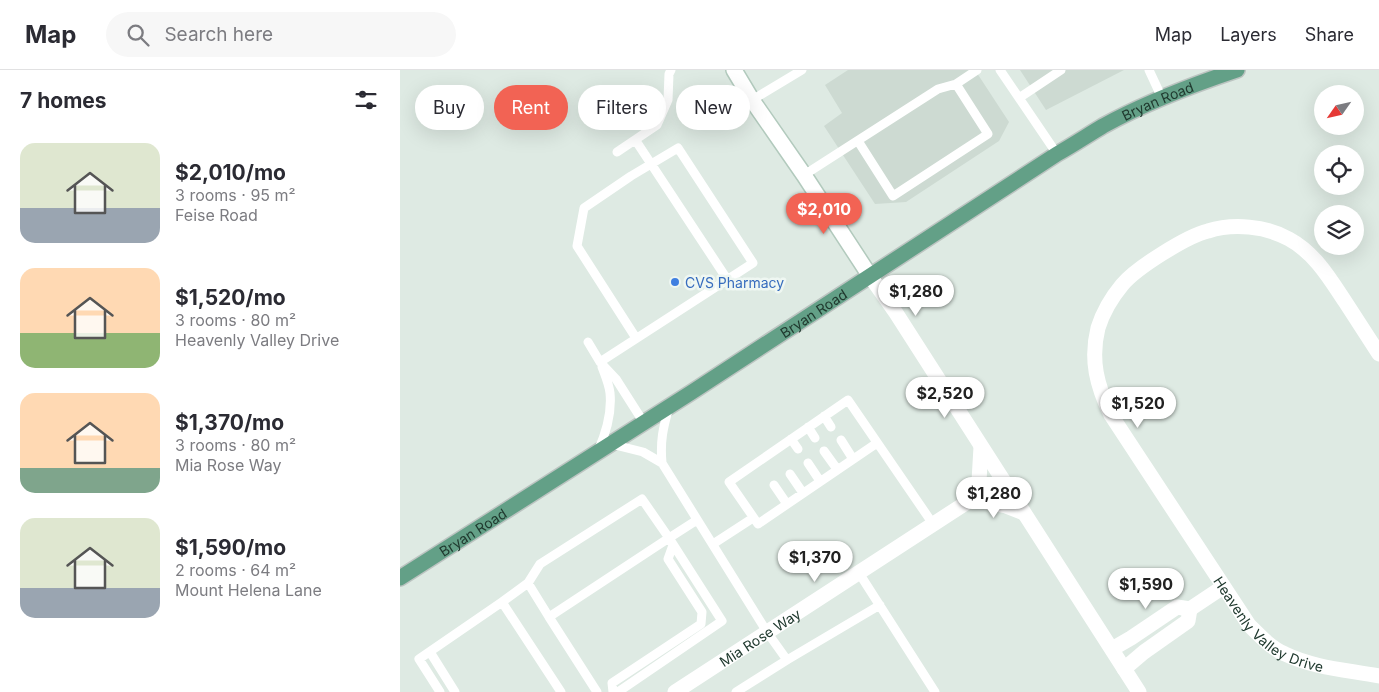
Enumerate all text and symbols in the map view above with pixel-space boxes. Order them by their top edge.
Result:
search box [106,12,456,57]
text: Map [25,20,76,49]
icon: search [124,21,152,49]
text: Search here [164,23,273,46]
text: Map [1155,24,1192,45]
text: Layers [1220,24,1277,45]
text: Share [1305,24,1354,45]
street label: Bryan Road [1119,78,1196,123]
chip: Buy [415,85,484,130]
chip: Rent [494,85,568,130]
chip: Filters [578,85,666,130]
chip: New [676,85,750,130]
north arrow [1314,85,1364,135]
map controls [1314,85,1364,255]
icon: filters [352,86,380,114]
text: 7 homes [20,88,107,113]
button: locate [1314,145,1364,195]
text: $2,010/mo [175,160,286,185]
icon: home [60,163,120,223]
text: 3 rooms · 95 m² [175,185,296,205]
pin: $2,010 [783,192,865,235]
text: $2,010 [797,199,851,219]
text: Feise Road [175,205,258,225]
button: layers [1314,205,1364,255]
place label: CVS Pharmacy [685,274,784,291]
pin: $1,280 [875,274,957,317]
marker: CVS Pharmacy [669,276,681,288]
text: $1,280 [889,281,943,301]
text: $1,520/mo [175,285,286,310]
street label: Bryan Road [777,285,850,341]
icon: home [60,288,120,348]
text: 3 rooms · 80 m² [175,310,296,330]
text: Heavenly Valley Drive [175,330,339,350]
pin: $2,520 [904,376,986,419]
text: $2,520 [917,383,973,403]
pin: $1,520 [1097,386,1179,429]
text: $1,520 [1111,393,1165,413]
text: $1,370/mo [175,410,284,435]
icon: home [60,413,120,473]
text: 3 rooms · 80 m² [175,435,296,455]
text: Mia Rose Way [175,455,281,475]
pin: $1,280 [953,476,1035,519]
text: $1,280 [967,483,1021,503]
street label: Bryan Road [436,504,509,559]
text: $1,590/mo [175,535,286,560]
icon: home [60,538,120,598]
pin: $1,370 [774,540,856,583]
text: $1,370 [789,547,841,567]
text: 2 rooms · 64 m² [175,560,296,580]
pin: $1,590 [1105,568,1187,610]
street label: Heavenly Valley Drive [1211,573,1325,675]
text: $1,590 [1119,574,1173,594]
text: Mount Helena Lane [175,580,322,600]
street label: Mia Rose Way [716,604,804,669]

